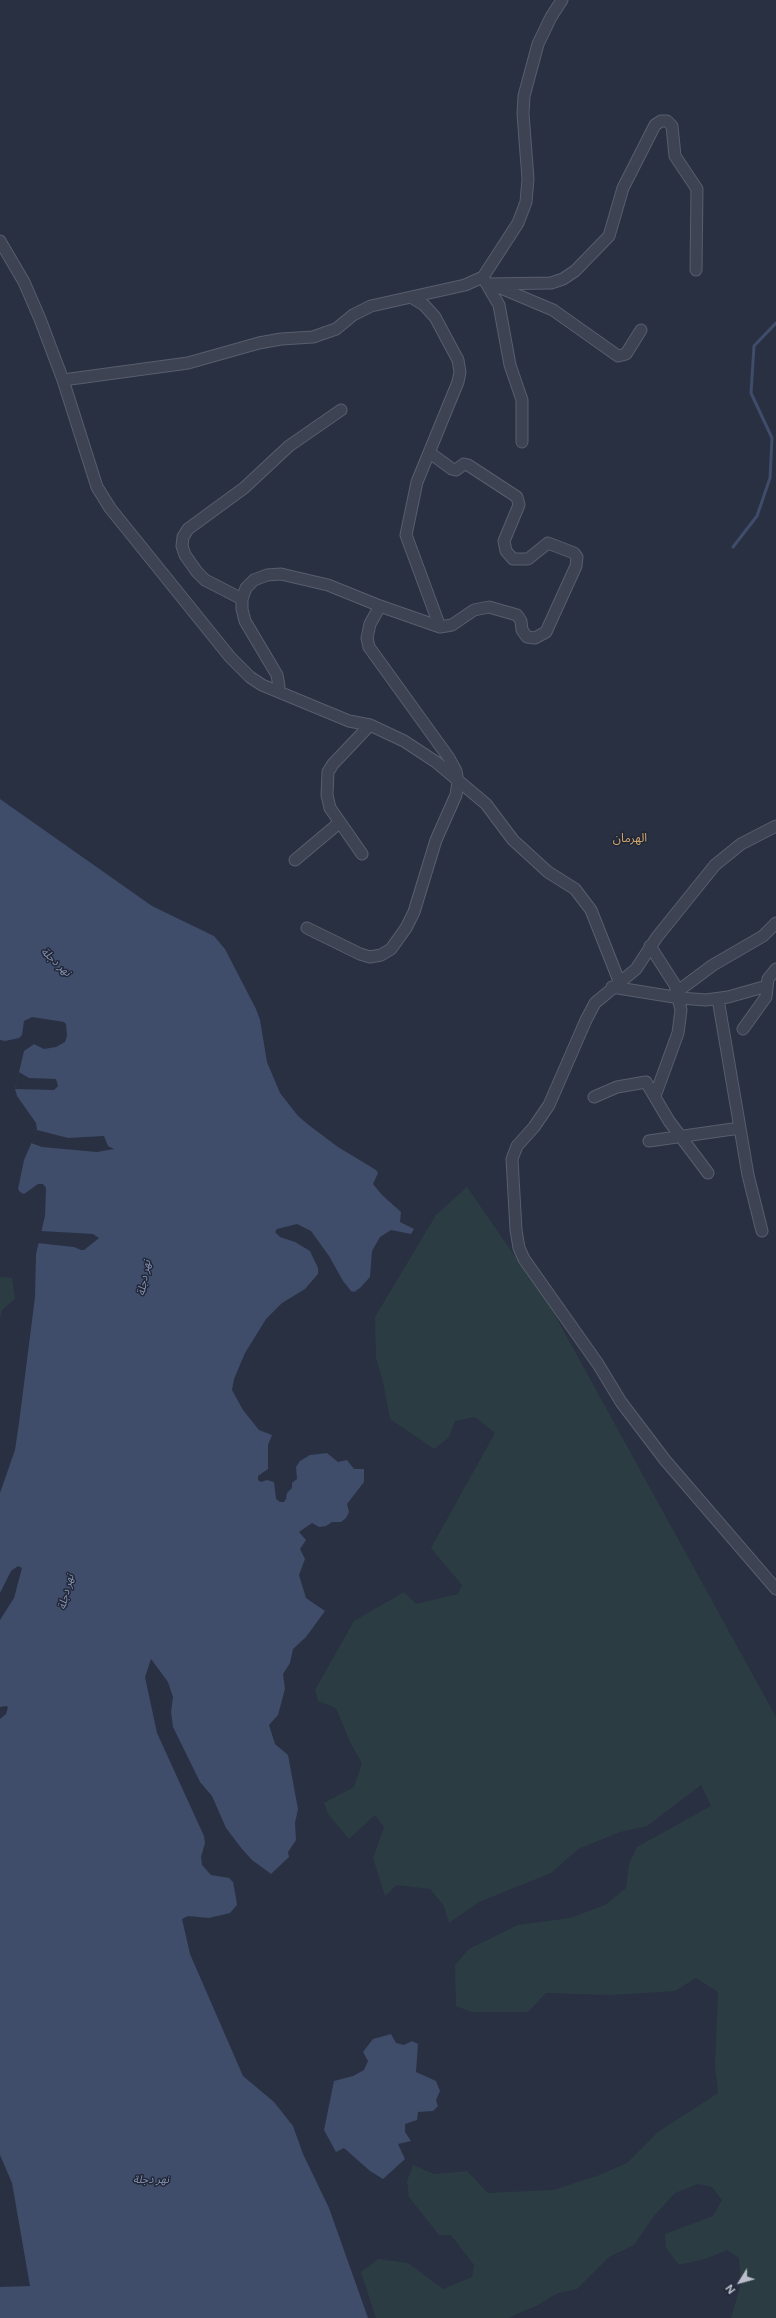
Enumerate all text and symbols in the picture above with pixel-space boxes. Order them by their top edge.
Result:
district label: الهرمان [613,831,647,845]
water label: نهر دجلة [38,945,74,979]
water label: نهر دجلة [134,1259,154,1297]
water label: نهر دجلة [55,1573,77,1611]
water label: نهر دجلة [133,2173,169,2187]
north arrow [720,2262,760,2302]
text: N [723,2282,738,2296]

